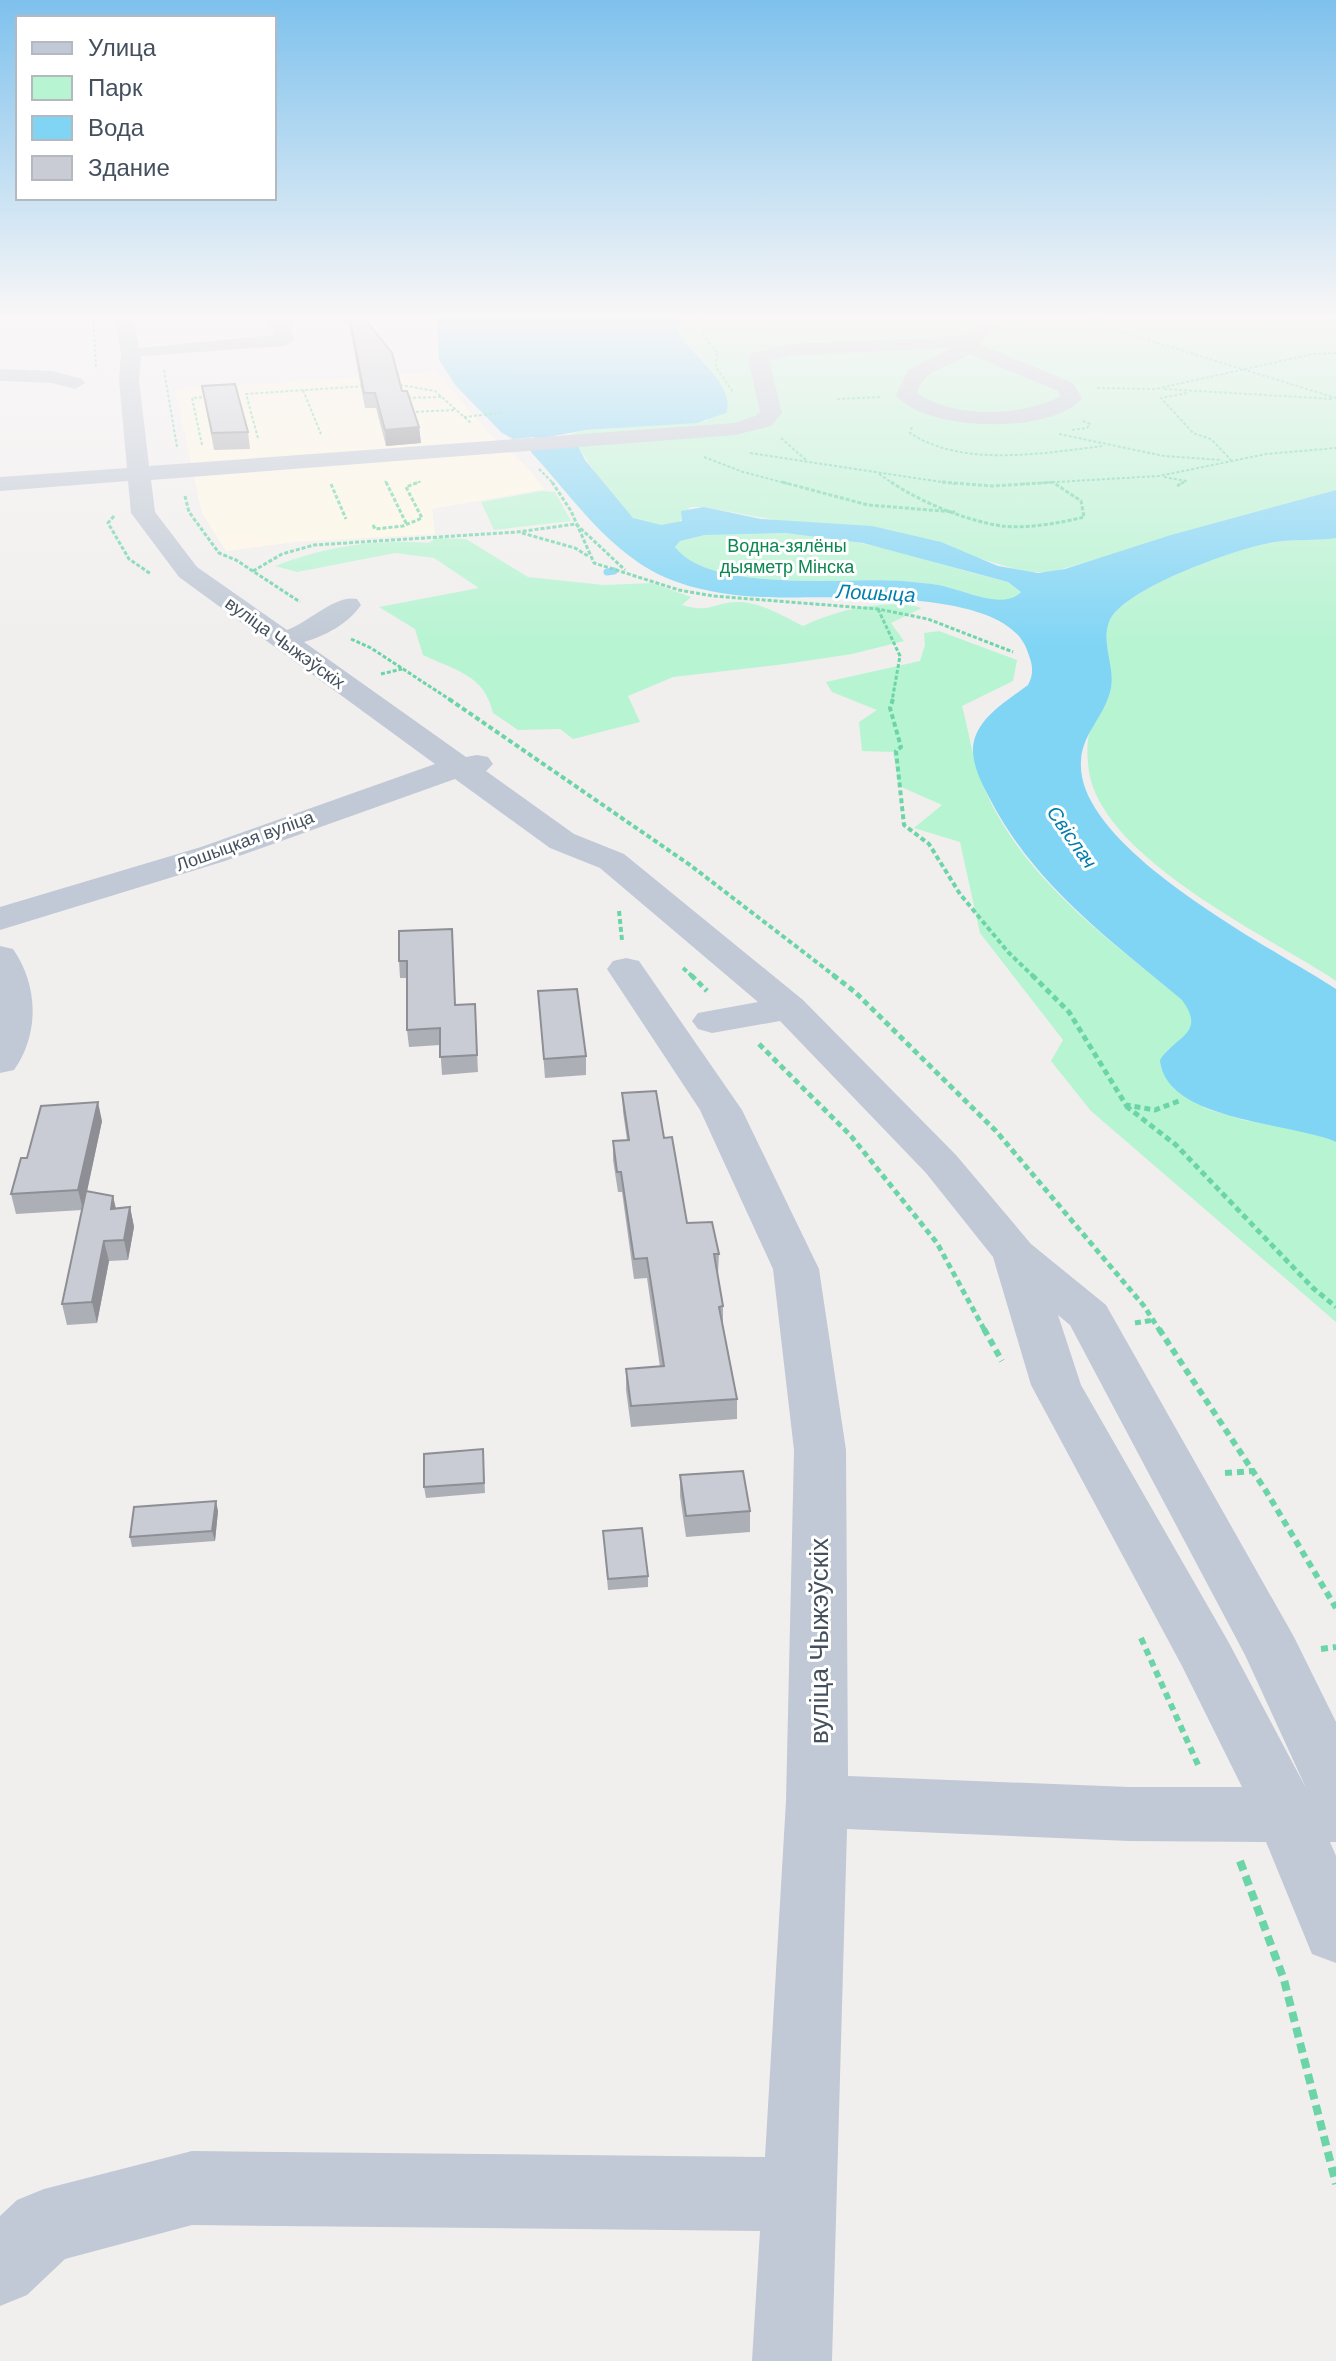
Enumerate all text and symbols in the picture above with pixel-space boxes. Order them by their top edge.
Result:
legend [16,16,276,200]
text: Улица [88,34,157,61]
text: Парк [88,74,143,101]
text: Вода [88,114,145,141]
text: Здание [88,154,170,181]
park label: Водна-зялёны дыяметр Мінска [720,536,855,577]
water label: Лошыца [834,580,916,606]
street label: вуліца Чыжэўскіх [221,593,349,693]
water label: Свіслач [1043,802,1101,872]
street label: Лошыцкая вуліца [173,806,318,875]
street label: вуліца Чыжэўскіх [804,1538,834,1744]

